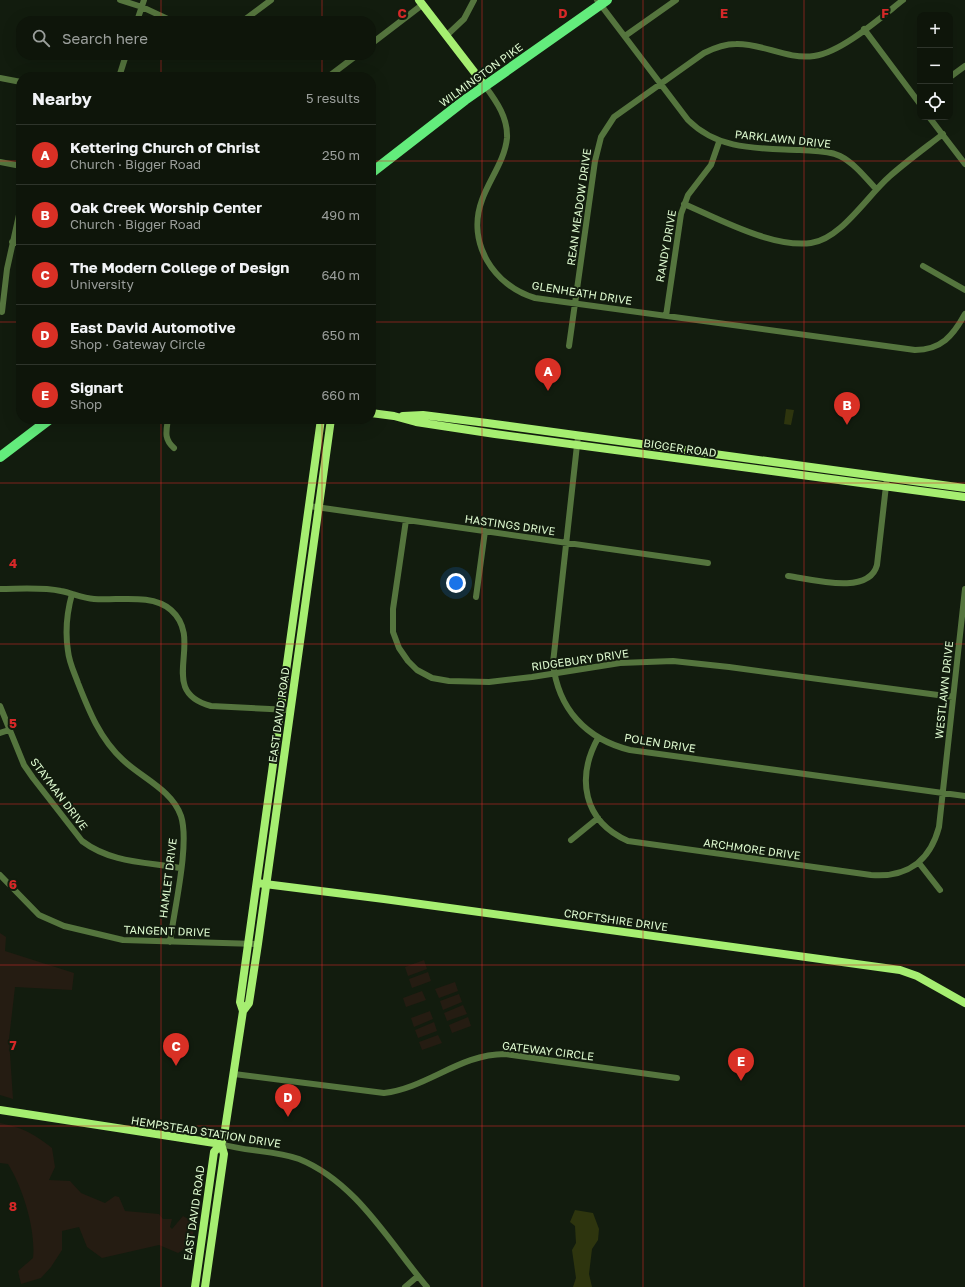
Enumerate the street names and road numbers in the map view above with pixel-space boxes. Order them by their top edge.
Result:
street label: WILMINGTON PIKE [436,40,525,109]
street label: PARKLAWN DRIVE [734,127,832,150]
street label: REAN MEADOW DRIVE [564,147,593,266]
street label: RANDY DRIVE [653,209,678,283]
street label: GLENHEATH DRIVE [531,278,633,307]
street label: BIGGER ROAD [643,436,718,459]
street label: HASTINGS DRIVE [464,512,557,537]
street label: WESTLAWN DRIVE [932,640,955,740]
street label: RIDGEBURY DRIVE [530,646,630,673]
street label: EAST DAVID ROAD [265,666,292,763]
street label: POLEN DRIVE [623,730,697,755]
street label: STAYMAN DRIVE [28,755,91,833]
street label: ARCHMORE DRIVE [703,835,802,862]
street label: HAMLET DRIVE [156,837,179,919]
street label: CROFTSHIRE DRIVE [563,906,669,933]
street label: TANGENT DRIVE [123,922,211,939]
street label: GATEWAY CIRCLE [501,1038,595,1063]
street label: HEMPSTEAD STATION DRIVE [130,1113,282,1150]
street label: EAST DAVID ROAD [180,1164,207,1261]

